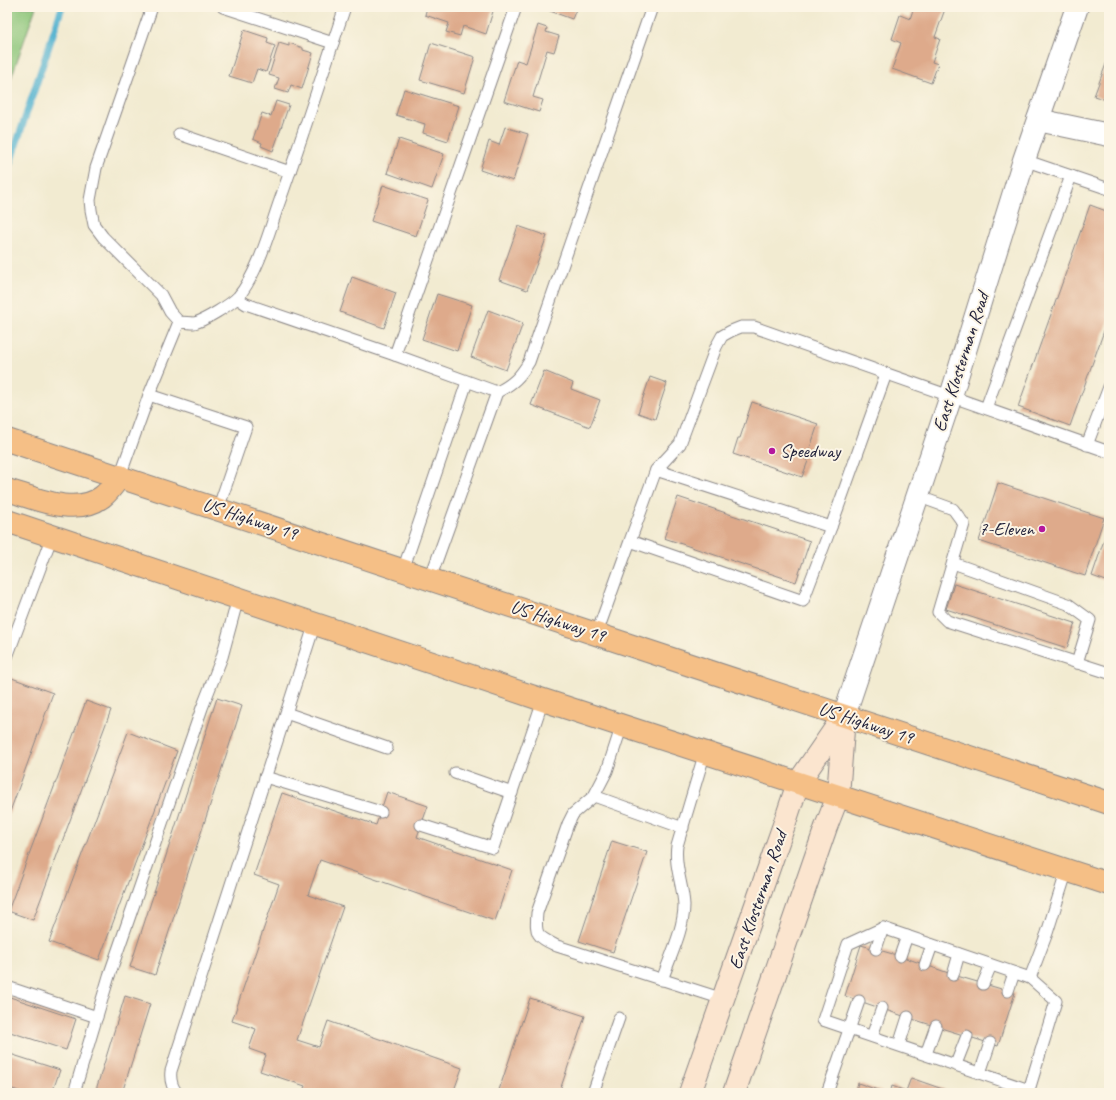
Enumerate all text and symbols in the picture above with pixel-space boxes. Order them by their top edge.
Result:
street label: East Klosterman Road [927,287,996,435]
place label: Speedway [780,439,842,463]
marker: Speedway [767,446,777,456]
street label: US Highway 19 [200,492,302,546]
place label: 7-Eleven [979,517,1035,541]
marker: 7-Eleven [1037,524,1047,534]
street label: US Highway 19 [508,594,610,648]
street label: US Highway 19 [816,696,918,750]
street label: East Klosterman Road [723,825,794,972]

